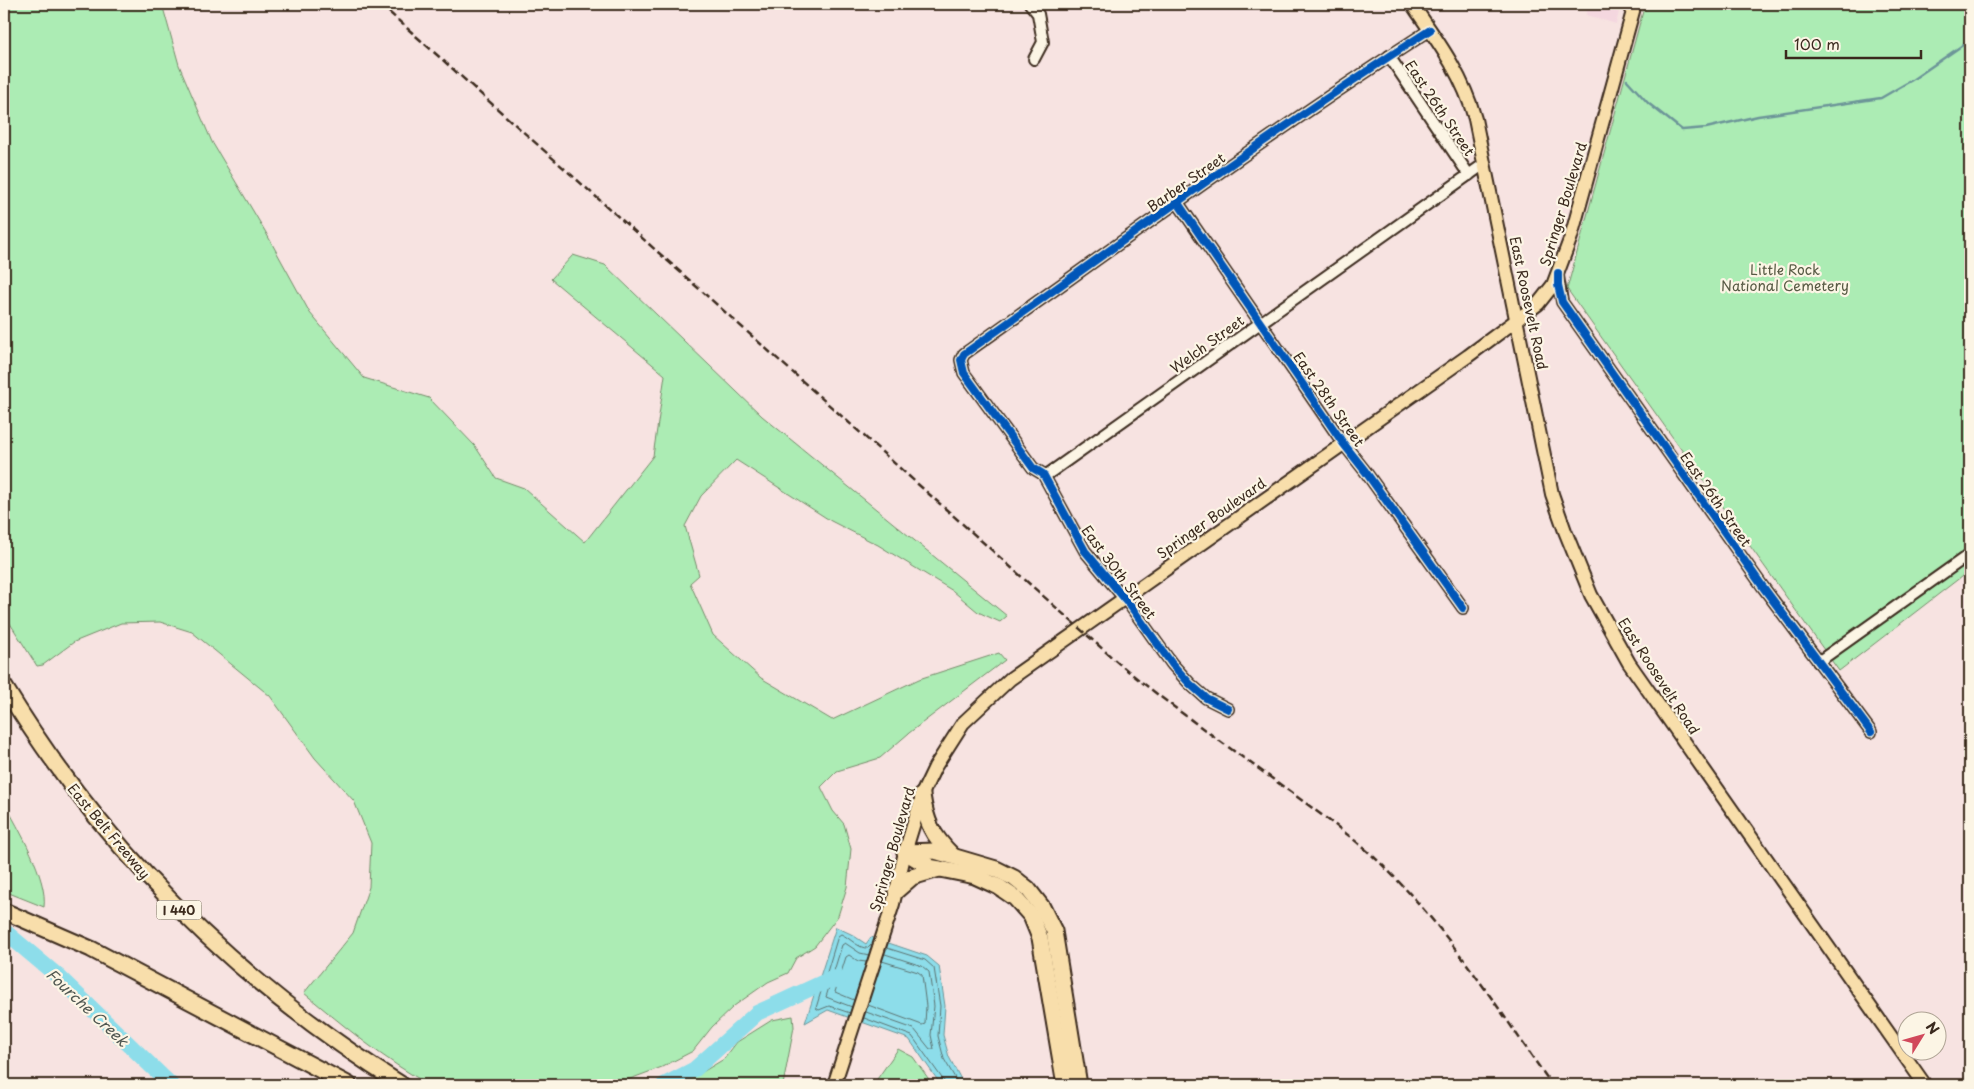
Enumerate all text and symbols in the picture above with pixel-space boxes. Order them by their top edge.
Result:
scale bar [1786,28,1922,60]
text: 100 m [1794,32,1840,55]
street label: East 26th Street [1400,56,1480,160]
street label: Springer Boulevard [1534,139,1592,269]
street label: Barber Street [1143,147,1230,217]
street label: East Roosevelt Road [1505,234,1553,372]
park label: Little Rock National Cemetery [1721,259,1849,296]
street label: Welch Street [1166,310,1249,378]
street label: East 28th Street [1288,347,1370,451]
street label: East 26th Street [1675,447,1757,551]
street label: Springer Boulevard [1152,472,1270,564]
street label: East 30th Street [1077,521,1162,624]
street label: East Roosevelt Road [1613,613,1705,739]
street label: East Belt Freeway [63,779,155,883]
street label: Springer Boulevard [864,784,920,914]
road number: I 440 [156,900,202,920]
water label: Fourche Creek [42,963,135,1052]
north arrow [1896,1012,1946,1062]
text: N [1921,1017,1945,1039]

